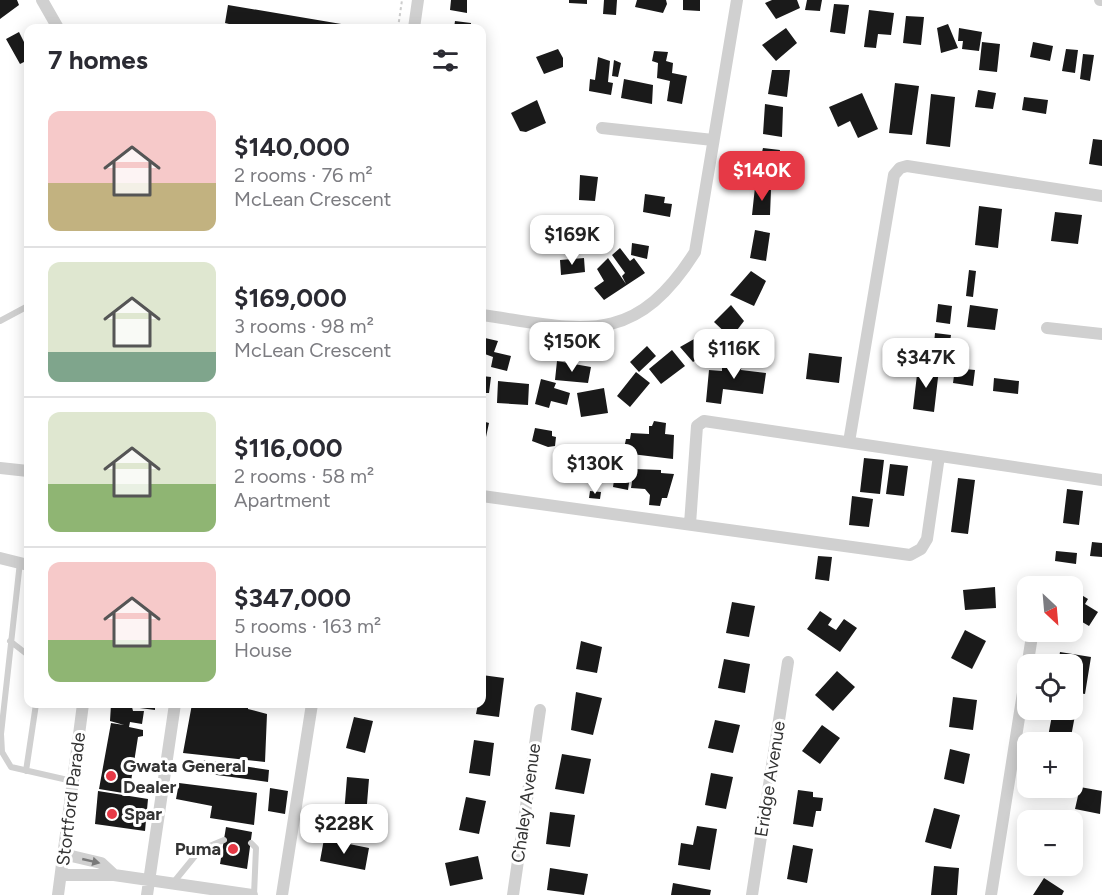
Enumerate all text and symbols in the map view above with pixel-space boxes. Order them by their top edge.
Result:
text: 7 homes [48,44,148,76]
icon: filters [429,44,462,77]
text: $140,000 [234,131,350,163]
icon: home [96,135,168,207]
pin: $140K [720,151,804,202]
text: $140K [733,158,791,182]
text: 2 rooms · 76 m² [234,163,373,187]
text: McLean Crescent [234,187,391,211]
pin: $169K [530,215,614,266]
text: $169K [544,222,600,246]
text: $169,000 [234,282,347,314]
icon: home [96,286,168,358]
text: 3 rooms · 98 m² [234,314,374,338]
pin: $150K [530,322,614,373]
text: $150K [543,329,601,353]
pin: $116K [692,329,776,380]
text: $116K [708,336,760,360]
text: McLean Crescent [234,338,391,362]
pin: $347K [884,338,968,389]
text: $347K [896,345,956,369]
text: $116,000 [234,432,343,464]
icon: home [96,436,168,508]
pin: $130K [553,444,637,495]
text: $130K [567,451,623,475]
text: 2 rooms · 58 m² [234,464,374,488]
text: Apartment [234,488,331,512]
north arrow [1017,576,1083,642]
map controls [1017,576,1083,876]
text: $347,000 [234,582,351,614]
icon: home [96,586,168,658]
text: 5 rooms · 163 m² [234,614,381,638]
text: House [234,638,292,662]
button: locate [1017,654,1083,720]
street label: Eridge Avenue [750,719,790,839]
street label: Stortford Parade [52,731,90,867]
button: + [1017,732,1083,798]
street label: Chaley Avenue [507,742,545,864]
place label: Gwata General Dealer [123,755,246,798]
marker: Gwata General Dealer [104,769,118,783]
place label: Spar [124,803,162,825]
pin: $228K [302,804,386,855]
marker: Spar [105,807,119,821]
button: − [1017,810,1083,876]
text: $228K [314,811,374,835]
place label: Puma [175,838,221,860]
marker: Puma [226,842,240,856]
one-way arrow [82,856,100,866]

